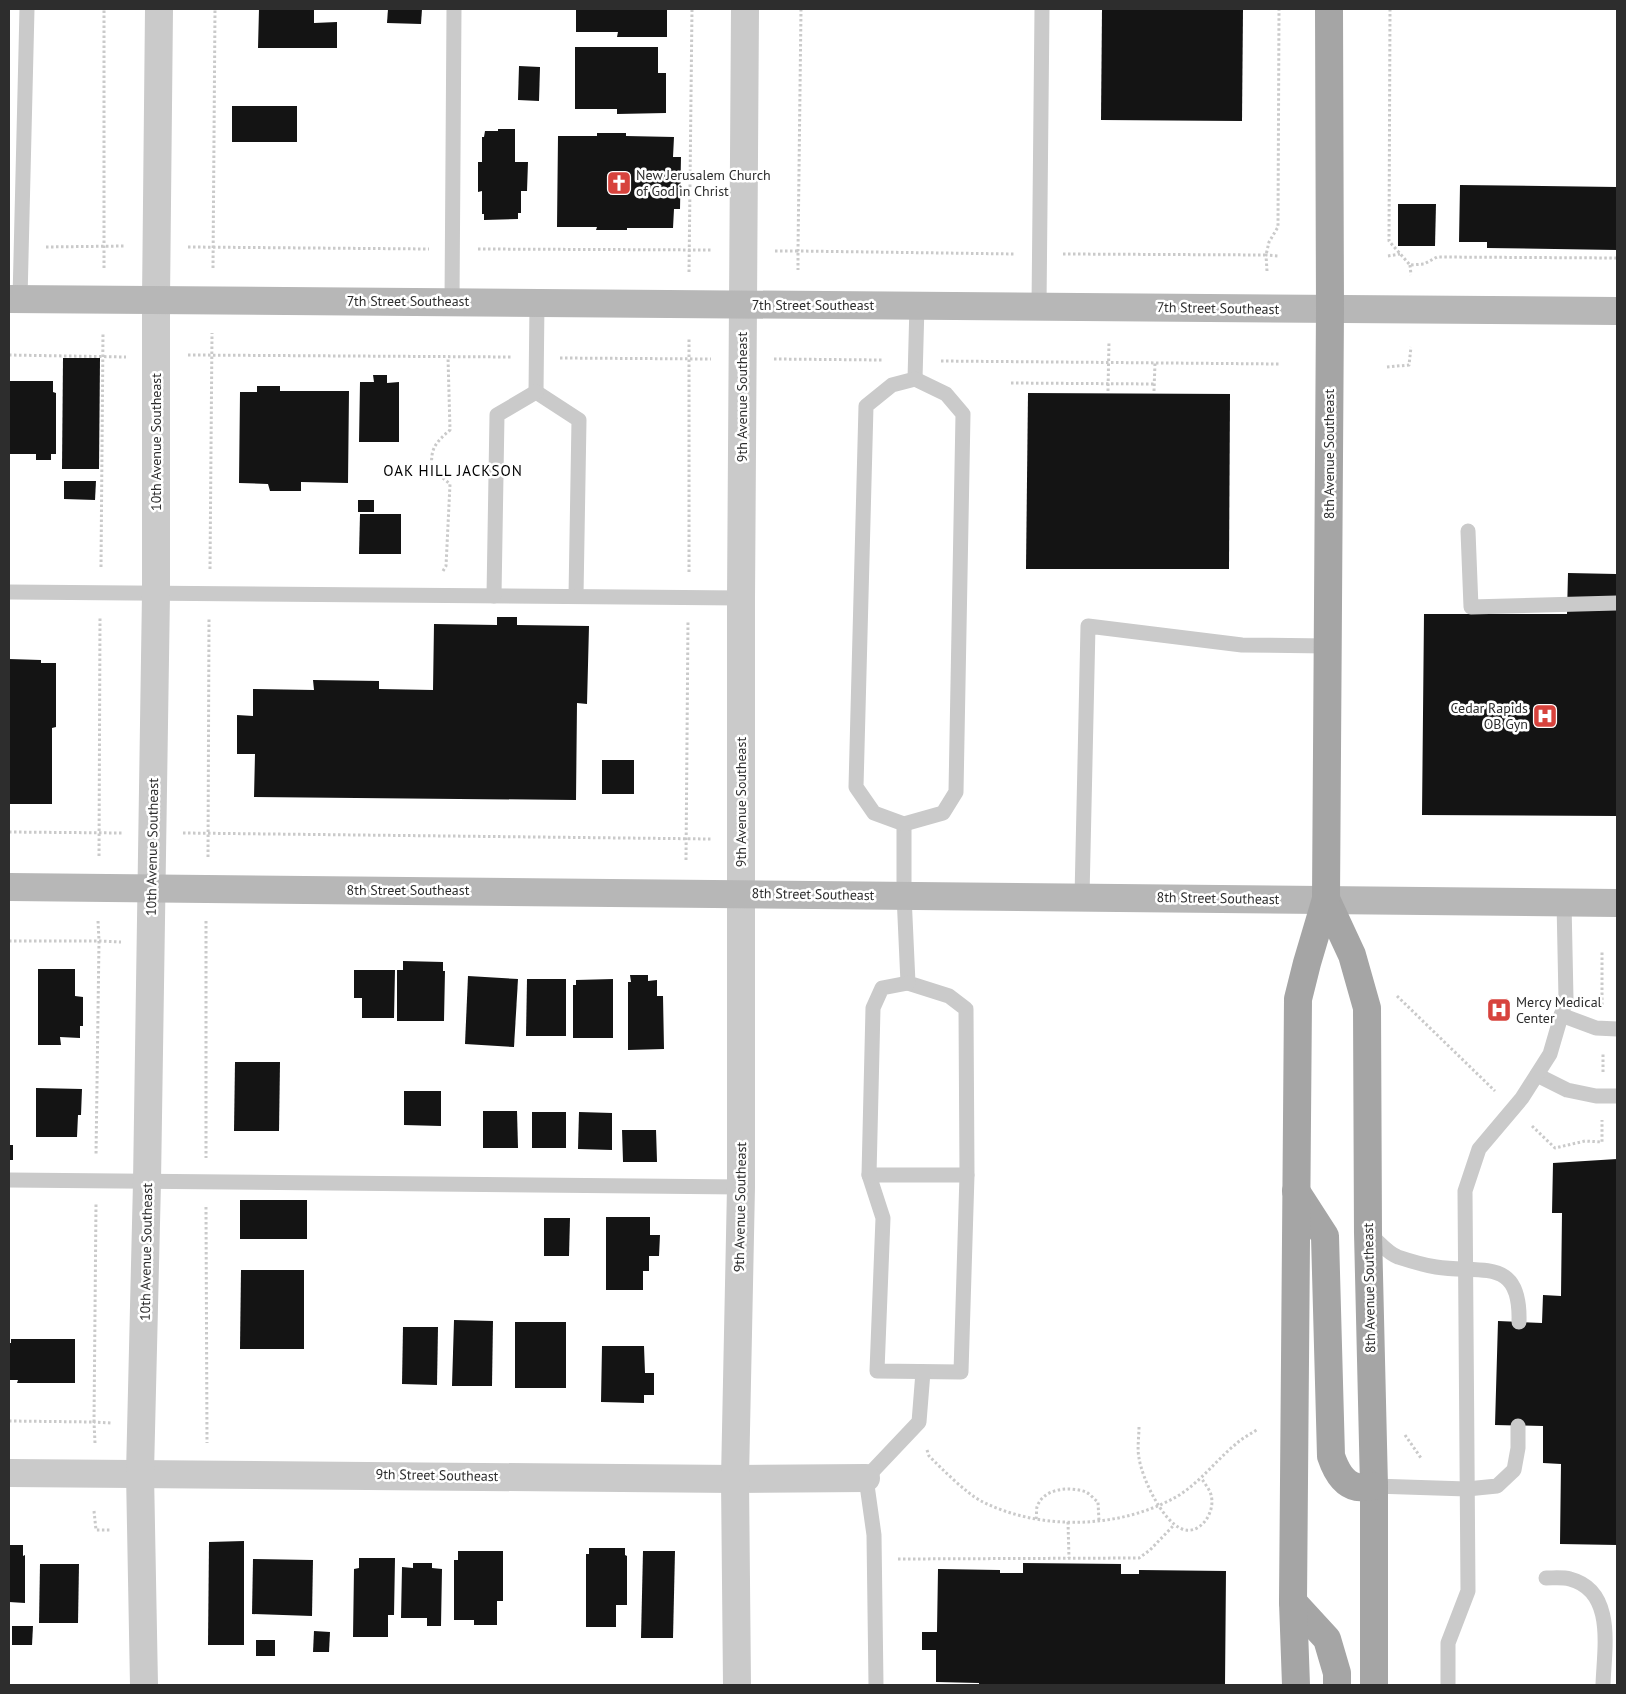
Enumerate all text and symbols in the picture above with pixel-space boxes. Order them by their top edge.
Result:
place label: New Jerusalem Church of God in Christ [636,166,771,200]
church icon: New Jerusalem Church of God in Christ [606,170,632,196]
street label: 7th Street Southeast [347,292,470,310]
street label: 7th Street Southeast [752,296,875,314]
street label: 7th Street Southeast [1157,298,1280,318]
street label: 9th Avenue Southeast [733,332,751,462]
street label: 10th Avenue Southeast [147,373,165,511]
street label: 8th Avenue Southeast [1320,389,1338,519]
district label: OAK HILL JACKSON [383,461,523,480]
place label: Cedar Rapids OB Gyn [1451,699,1528,733]
hospital icon: Cedar Rapids OB Gyn [1532,703,1558,729]
street label: 9th Avenue Southeast [732,737,750,867]
street label: 10th Avenue Southeast [142,778,162,916]
street label: 8th Street Southeast [347,881,470,899]
street label: 8th Street Southeast [751,884,875,904]
street label: 8th Street Southeast [1156,888,1280,908]
place label: Mercy Medical Center [1516,993,1602,1027]
hospital icon: Mercy Medical Center [1486,997,1512,1023]
street label: 9th Avenue Southeast [730,1141,750,1272]
street label: 10th Avenue Southeast [136,1183,156,1321]
street label: 8th Avenue Southeast [1359,1222,1379,1353]
street label: 9th Street Southeast [375,1465,499,1485]

